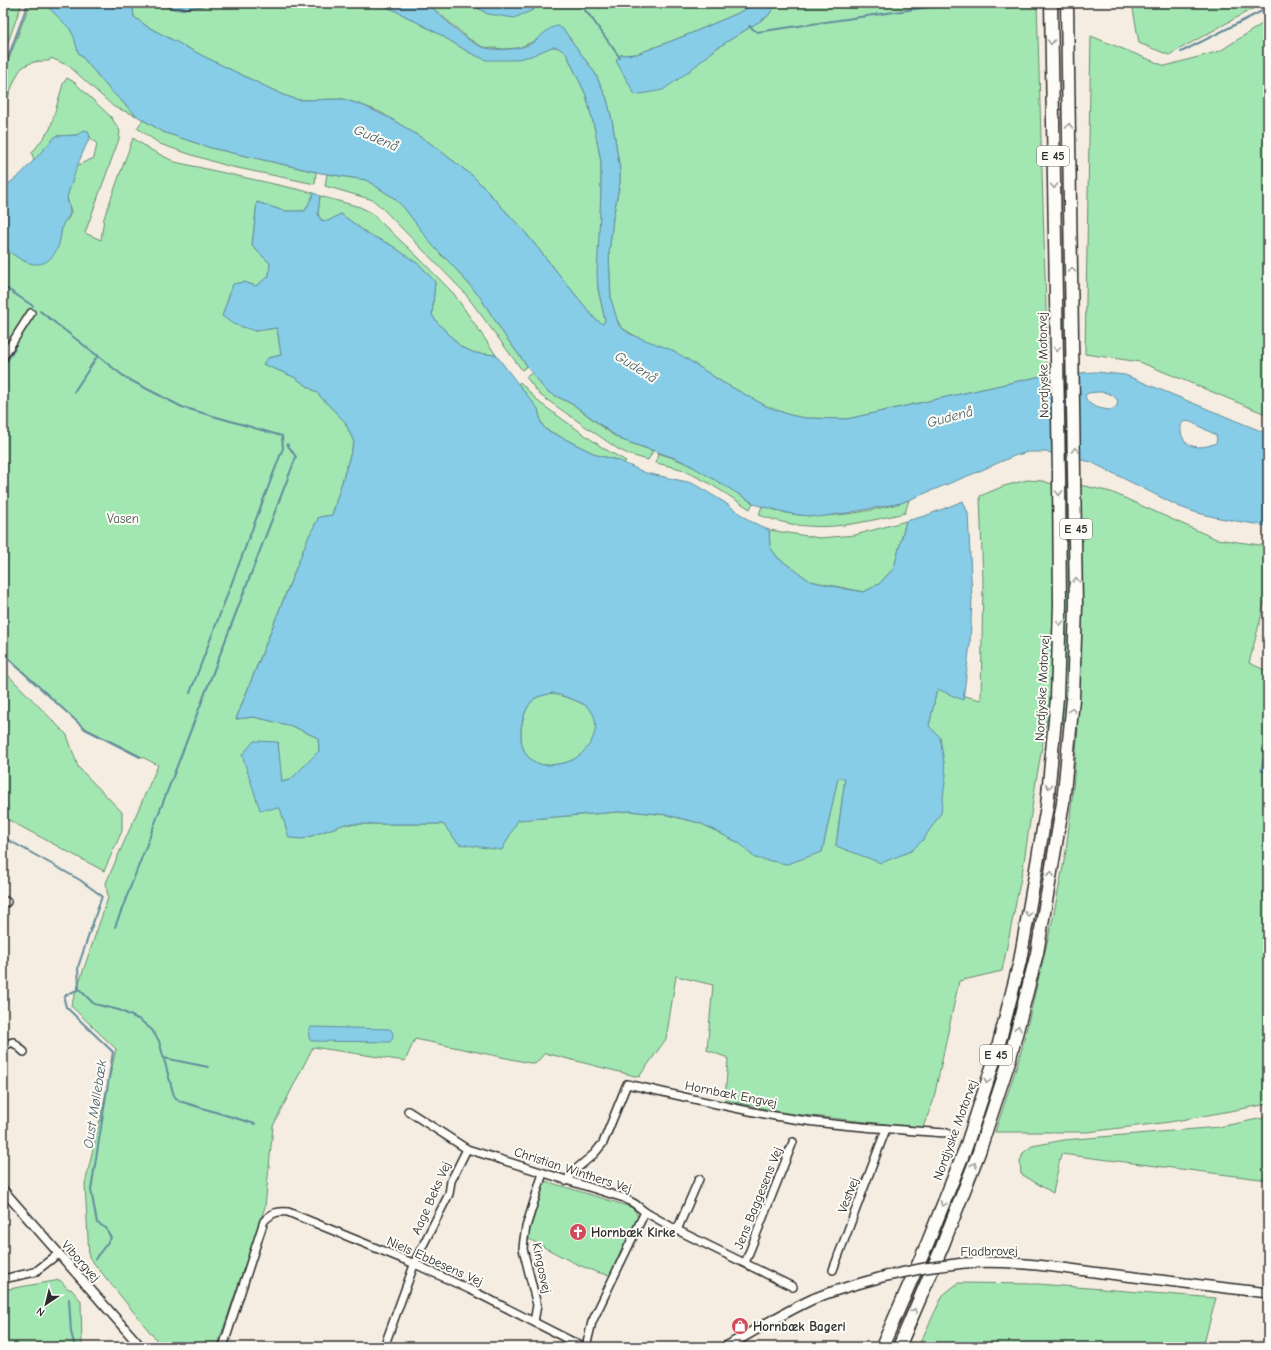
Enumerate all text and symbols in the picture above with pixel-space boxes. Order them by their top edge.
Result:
one-way arrow [1047,39,1055,45]
water label: Gudenå [351,121,401,155]
one-way arrow [1065,123,1073,129]
road number: E 45 [1037,146,1069,166]
one-way arrow [1050,183,1058,189]
one-way arrow [1067,267,1076,273]
street label: Nordjyske Motorvej [1035,312,1051,418]
one-way arrow [1053,346,1061,352]
water label: Gudenå [612,347,660,387]
water label: Gudenå [925,403,975,431]
one-way arrow [1071,447,1079,453]
one-way arrow [1055,490,1063,496]
park label: Vasen [107,511,139,526]
road number: E 45 [1060,519,1092,539]
one-way arrow [1072,577,1080,583]
one-way arrow [1055,620,1064,626]
street label: Nordjyske Motorvej [1032,635,1052,741]
one-way arrow [1067,707,1076,713]
one-way arrow [1045,783,1054,789]
one-way arrow [1046,870,1054,877]
one-way arrow [1024,911,1033,918]
one-way arrow [1013,1025,1021,1031]
road number: E 45 [980,1045,1012,1065]
water label: Oust Møllebæk [80,1058,110,1150]
street label: Hornbæk Engvej [684,1078,778,1110]
street label: Nordjyske Motorvej [930,1078,980,1182]
one-way arrow [984,1078,992,1085]
street label: Christian Winthers Vej [512,1144,634,1196]
street label: Jens Baggesens Vej [731,1145,785,1251]
street label: Aage Beks Vej [408,1159,454,1237]
one-way arrow [970,1162,978,1169]
street label: Vestvej [834,1175,862,1215]
one-way arrow [940,1200,948,1207]
church icon: Hornbæk Kirke [568,1222,588,1242]
place label: Hornbæk Kirke [591,1225,676,1240]
street label: Niels Ebbesens Vej [385,1233,485,1289]
street label: Viborgvej [59,1237,103,1285]
street label: Kingosvej [529,1241,555,1295]
street label: Fladbrovej [960,1243,1018,1259]
north arrow [26,1284,66,1324]
text: N [34,1304,47,1319]
one-way arrow [909,1308,917,1316]
shop icon: Hornbæk Bageri [730,1316,750,1336]
place label: Hornbæk Bageri [753,1319,846,1334]

